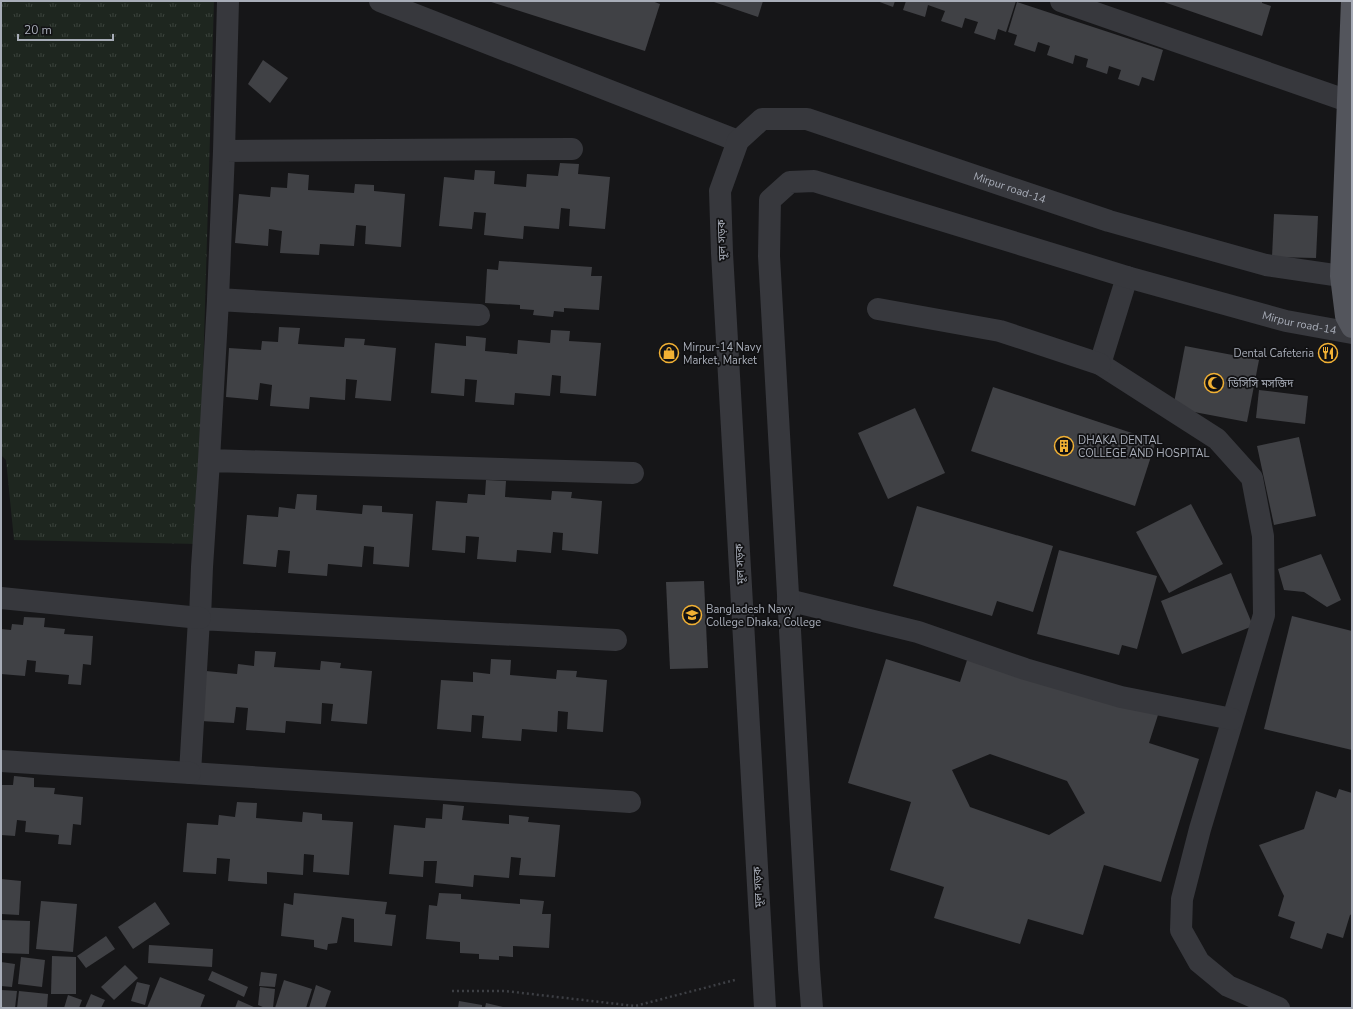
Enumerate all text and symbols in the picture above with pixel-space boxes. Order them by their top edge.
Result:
scale bar [18,16,113,42]
text: 20 m [24,22,52,38]
street label: Mirpur road-14 [972,168,1048,207]
street label: মূল সড়ক [714,219,730,262]
street label: Mirpur road-14 [1261,307,1338,338]
place label: Mirpur-14 Navy Market, Market [683,340,762,368]
shop icon: Mirpur-14 Navy Market, Market [658,342,680,364]
restaurant icon: Dental Cafeteria [1317,342,1339,364]
place label: Dental Cafeteria [1234,346,1314,361]
mosque icon: ডিসিসি মসজিদ [1203,372,1225,394]
place label: ডিসিসি মসজিদ [1227,376,1294,391]
place label: DHAKA DENTAL COLLEGE AND HOSPITAL [1078,433,1209,461]
building icon: DHAKA DENTAL COLLEGE AND HOSPITAL [1053,435,1075,457]
street label: মূল সড়ক [731,543,749,586]
place label: Bangladesh Navy College Dhaka, College [706,602,821,630]
school or university icon: Bangladesh Navy College Dhaka, College [681,604,703,626]
street label: মূল সড়ক [749,866,767,909]

